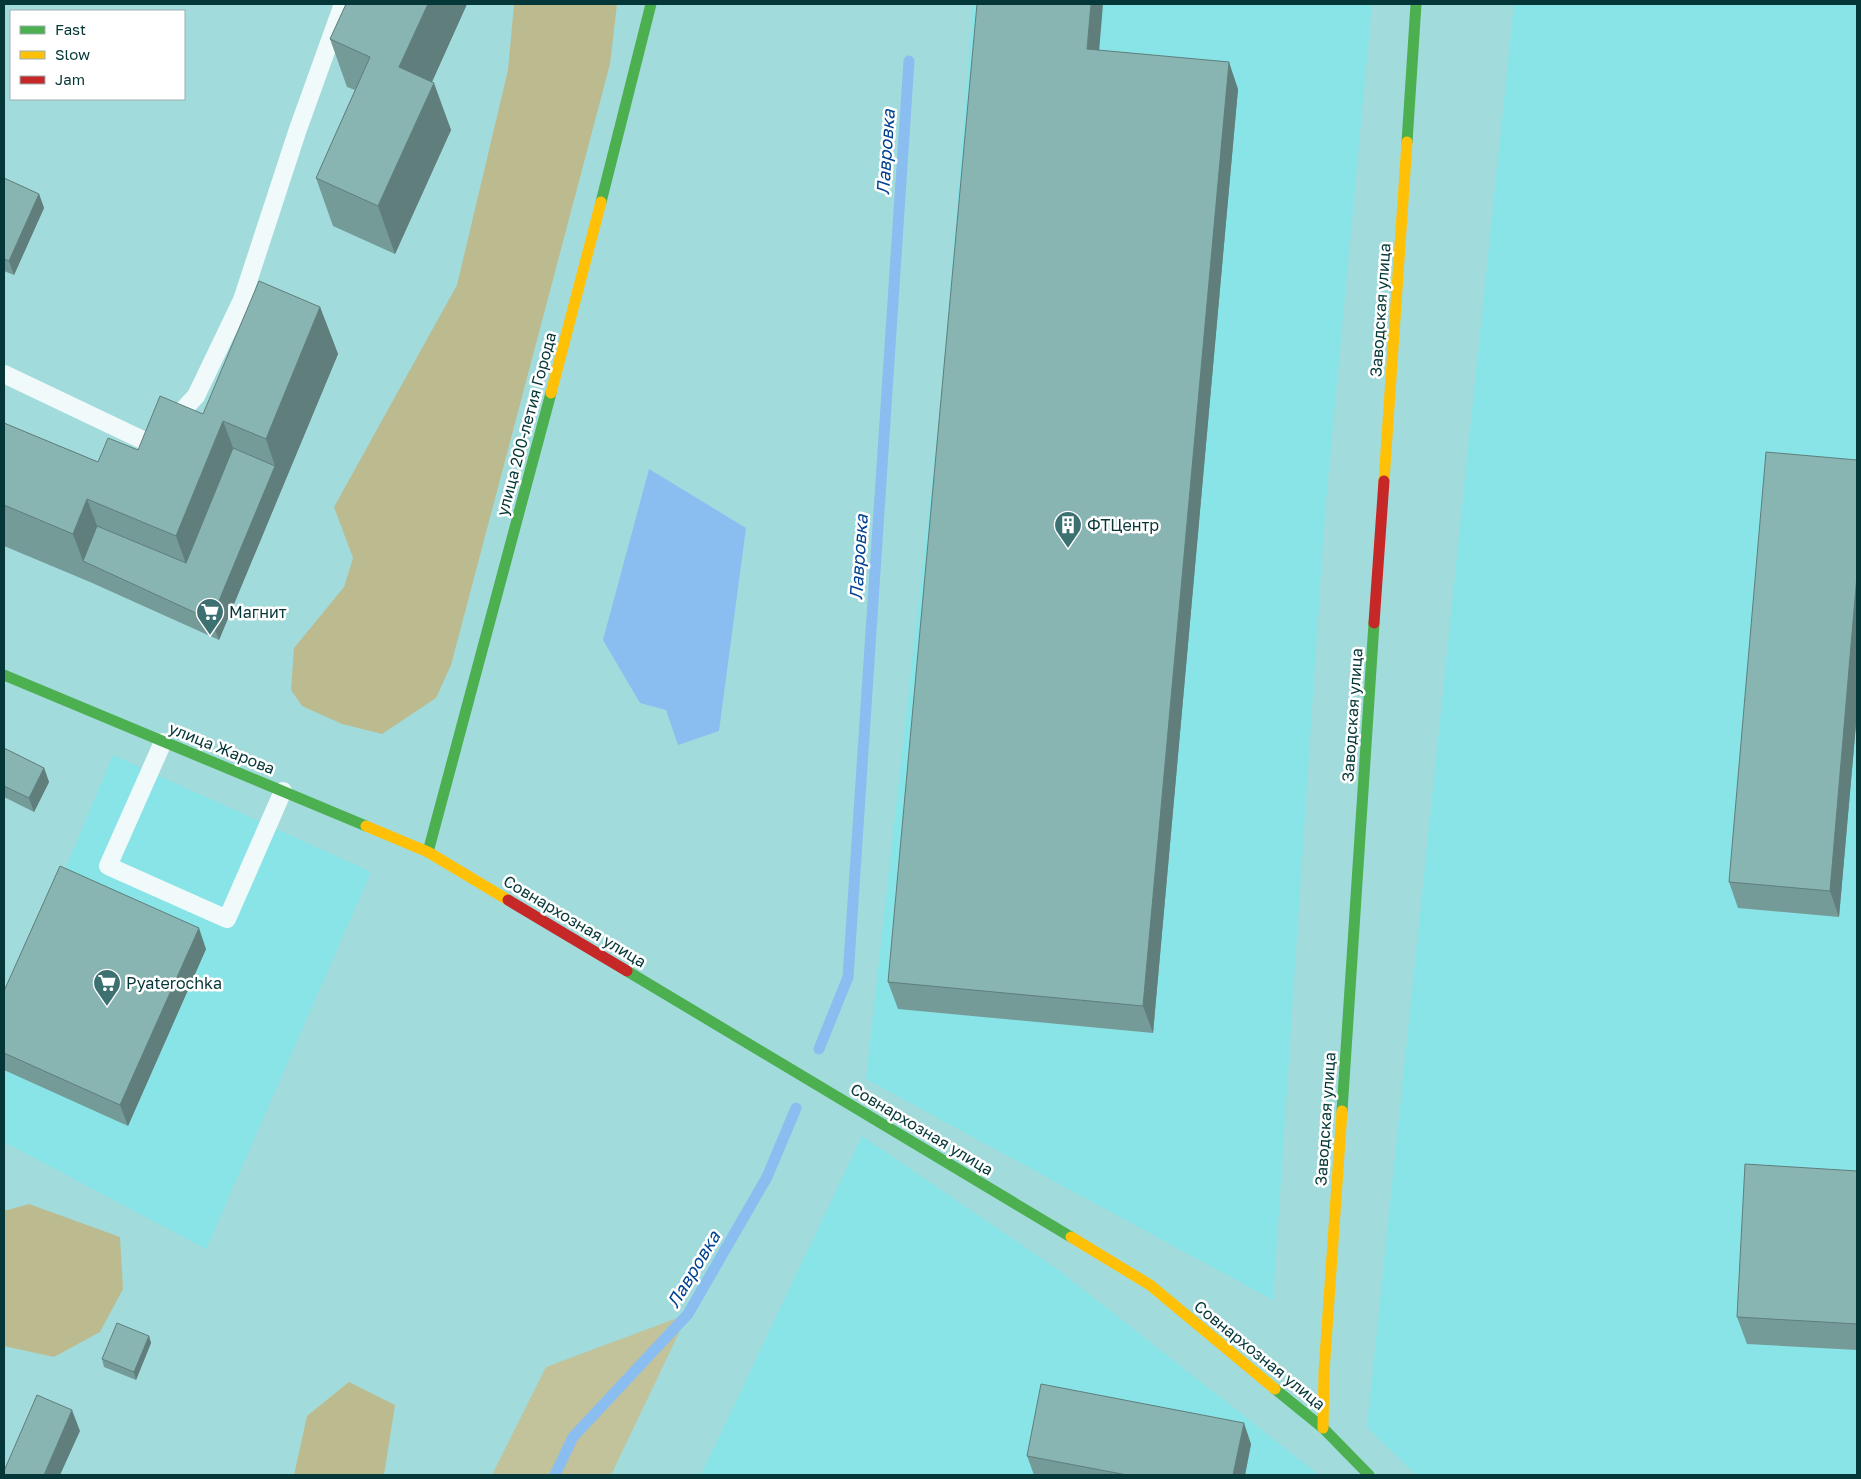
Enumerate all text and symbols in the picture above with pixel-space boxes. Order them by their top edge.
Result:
legend [10,10,185,100]
text: Fast [55,20,86,38]
text: Slow [55,45,90,63]
text: Jam [55,70,85,88]
water label: Лавровка [871,108,899,195]
street label: Заводская улица [1365,242,1395,378]
street label: улица 200-летия Города [492,330,560,518]
building icon: ФТЦентр [1053,510,1083,549]
water label: Лавровка [844,513,872,600]
place label: ФТЦентр [1087,515,1159,535]
supermarket icon: Магнит [195,597,225,636]
place label: Магнит [229,602,287,622]
street label: Заводская улица [1337,647,1367,783]
street label: улица Жарова [166,718,278,778]
street label: Совнархозная улица [500,870,650,972]
supermarket icon: Pyaterochka [92,968,122,1007]
place label: Pyaterochka [126,973,222,993]
street label: Заводская улица [1310,1051,1340,1187]
street label: Совнархозная улица [847,1078,997,1180]
water label: Лавровка [662,1226,725,1311]
street label: Совнархозная улица [1190,1296,1330,1414]

